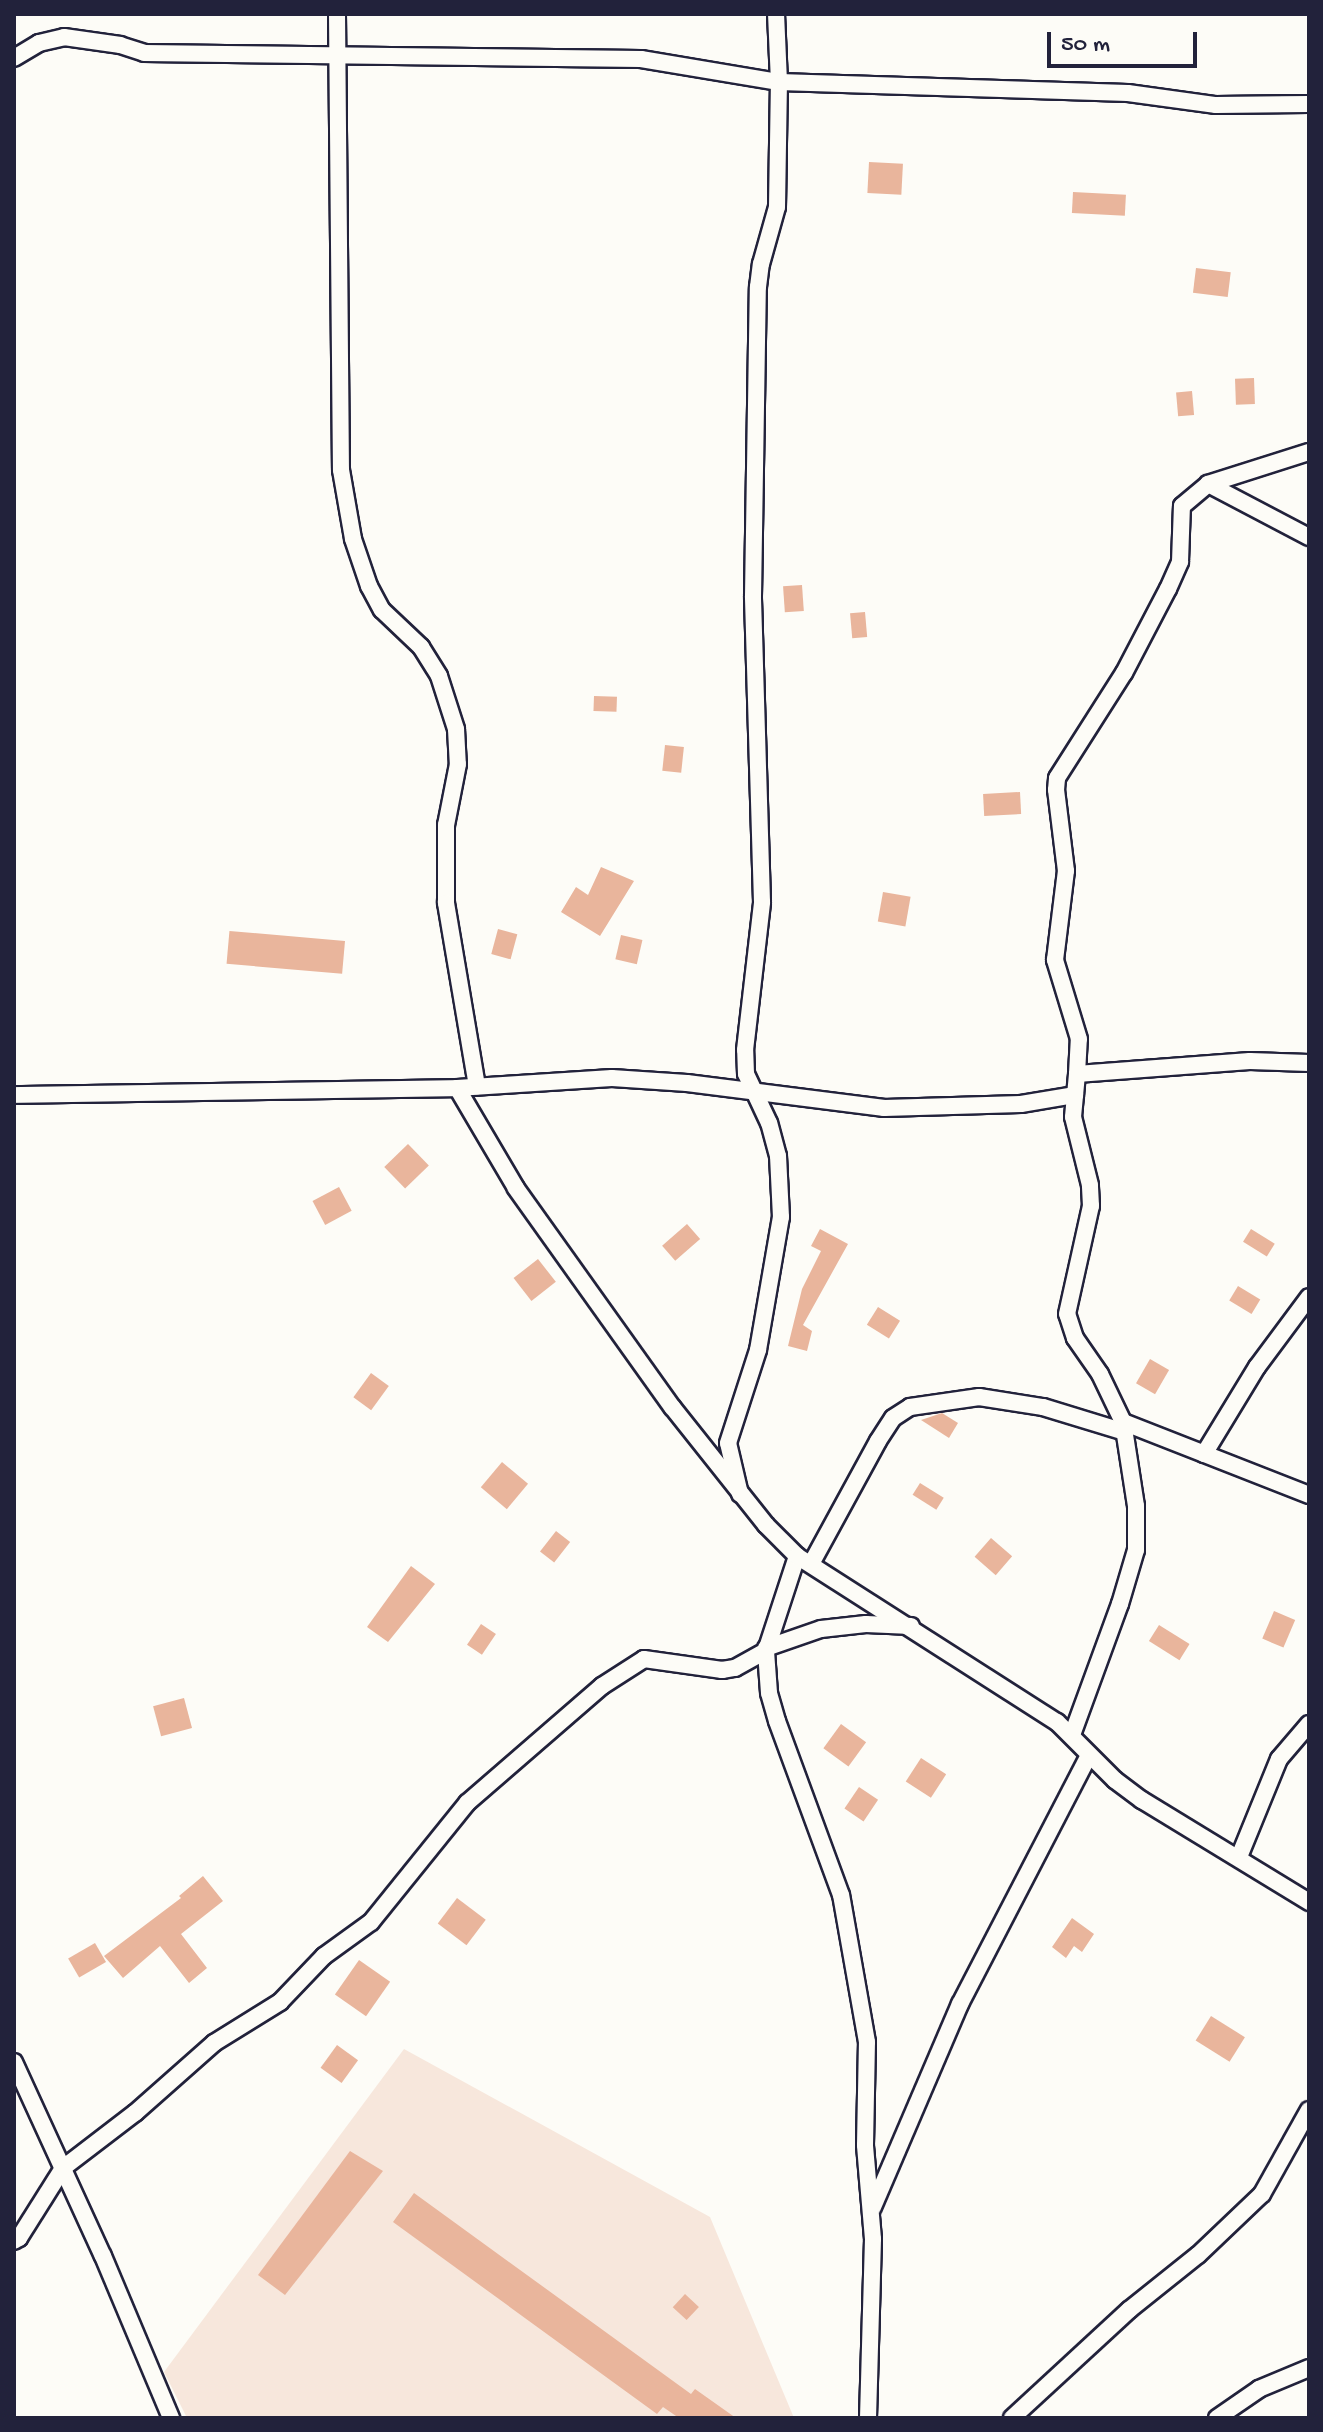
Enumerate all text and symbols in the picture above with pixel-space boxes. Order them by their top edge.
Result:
scale bar [1051,16,1201,66]
text: 50 m [1061,31,1110,60]

